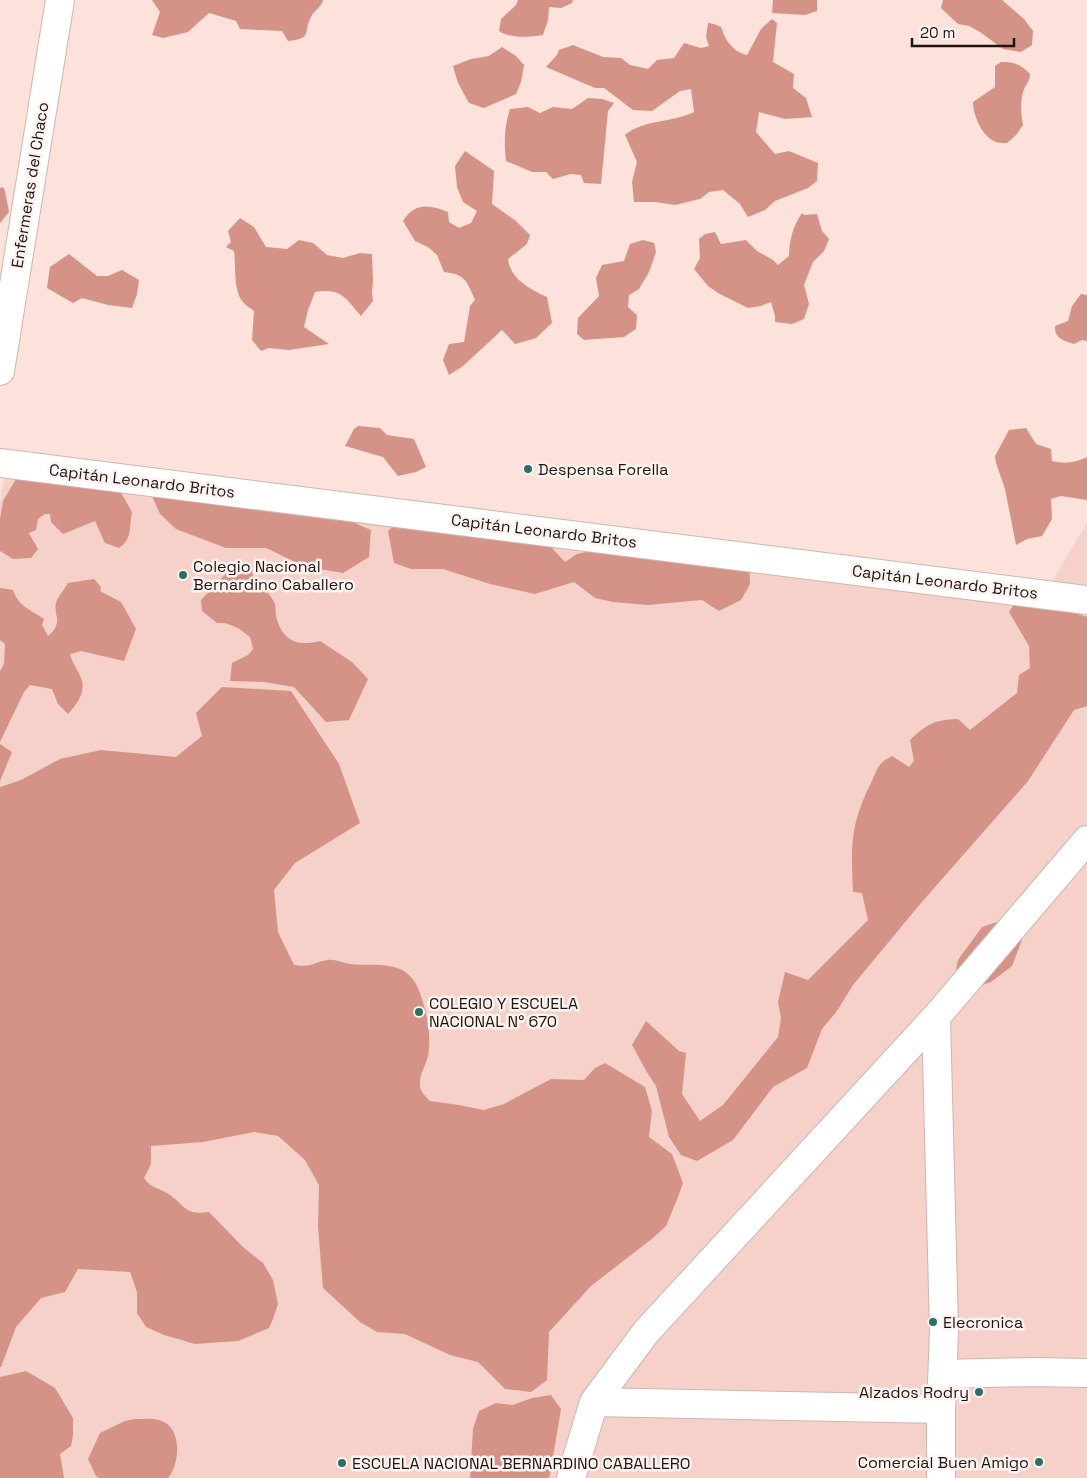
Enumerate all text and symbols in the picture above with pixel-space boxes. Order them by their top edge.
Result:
scale bar [912,15,1014,47]
text: 20 m [920,23,955,42]
street label: Enfermeras del Chaco [7,100,53,270]
street label: Capitán Leonardo Britos [48,459,236,503]
place label: Despensa Forella [538,459,668,480]
marker: Despensa Forella [522,463,534,475]
street label: Capitán Leonardo Britos [450,509,638,553]
place label: Colegio Nacional Bernardino Caballero [193,556,354,595]
street label: Capitán Leonardo Britos [851,560,1039,604]
marker: Colegio Nacional Bernardino Caballero [177,569,189,581]
place label: COLEGIO Y ESCUELA NACIONAL N° 670 [429,993,578,1032]
marker: COLEGIO Y ESCUELA NACIONAL N° 670 [413,1006,425,1018]
place label: Elecronica [943,1312,1023,1333]
marker: Elecronica [927,1316,939,1328]
place label: Alzados Rodry [859,1382,969,1403]
marker: Alzados Rodry [973,1386,985,1398]
place label: Comercial Buen Amigo [858,1452,1029,1473]
place label: ESCUELA NACIONAL BERNARDINO CABALLERO [352,1453,691,1474]
marker: Comercial Buen Amigo [1033,1456,1045,1468]
marker: ESCUELA NACIONAL BERNARDINO CABALLERO [336,1457,348,1469]

